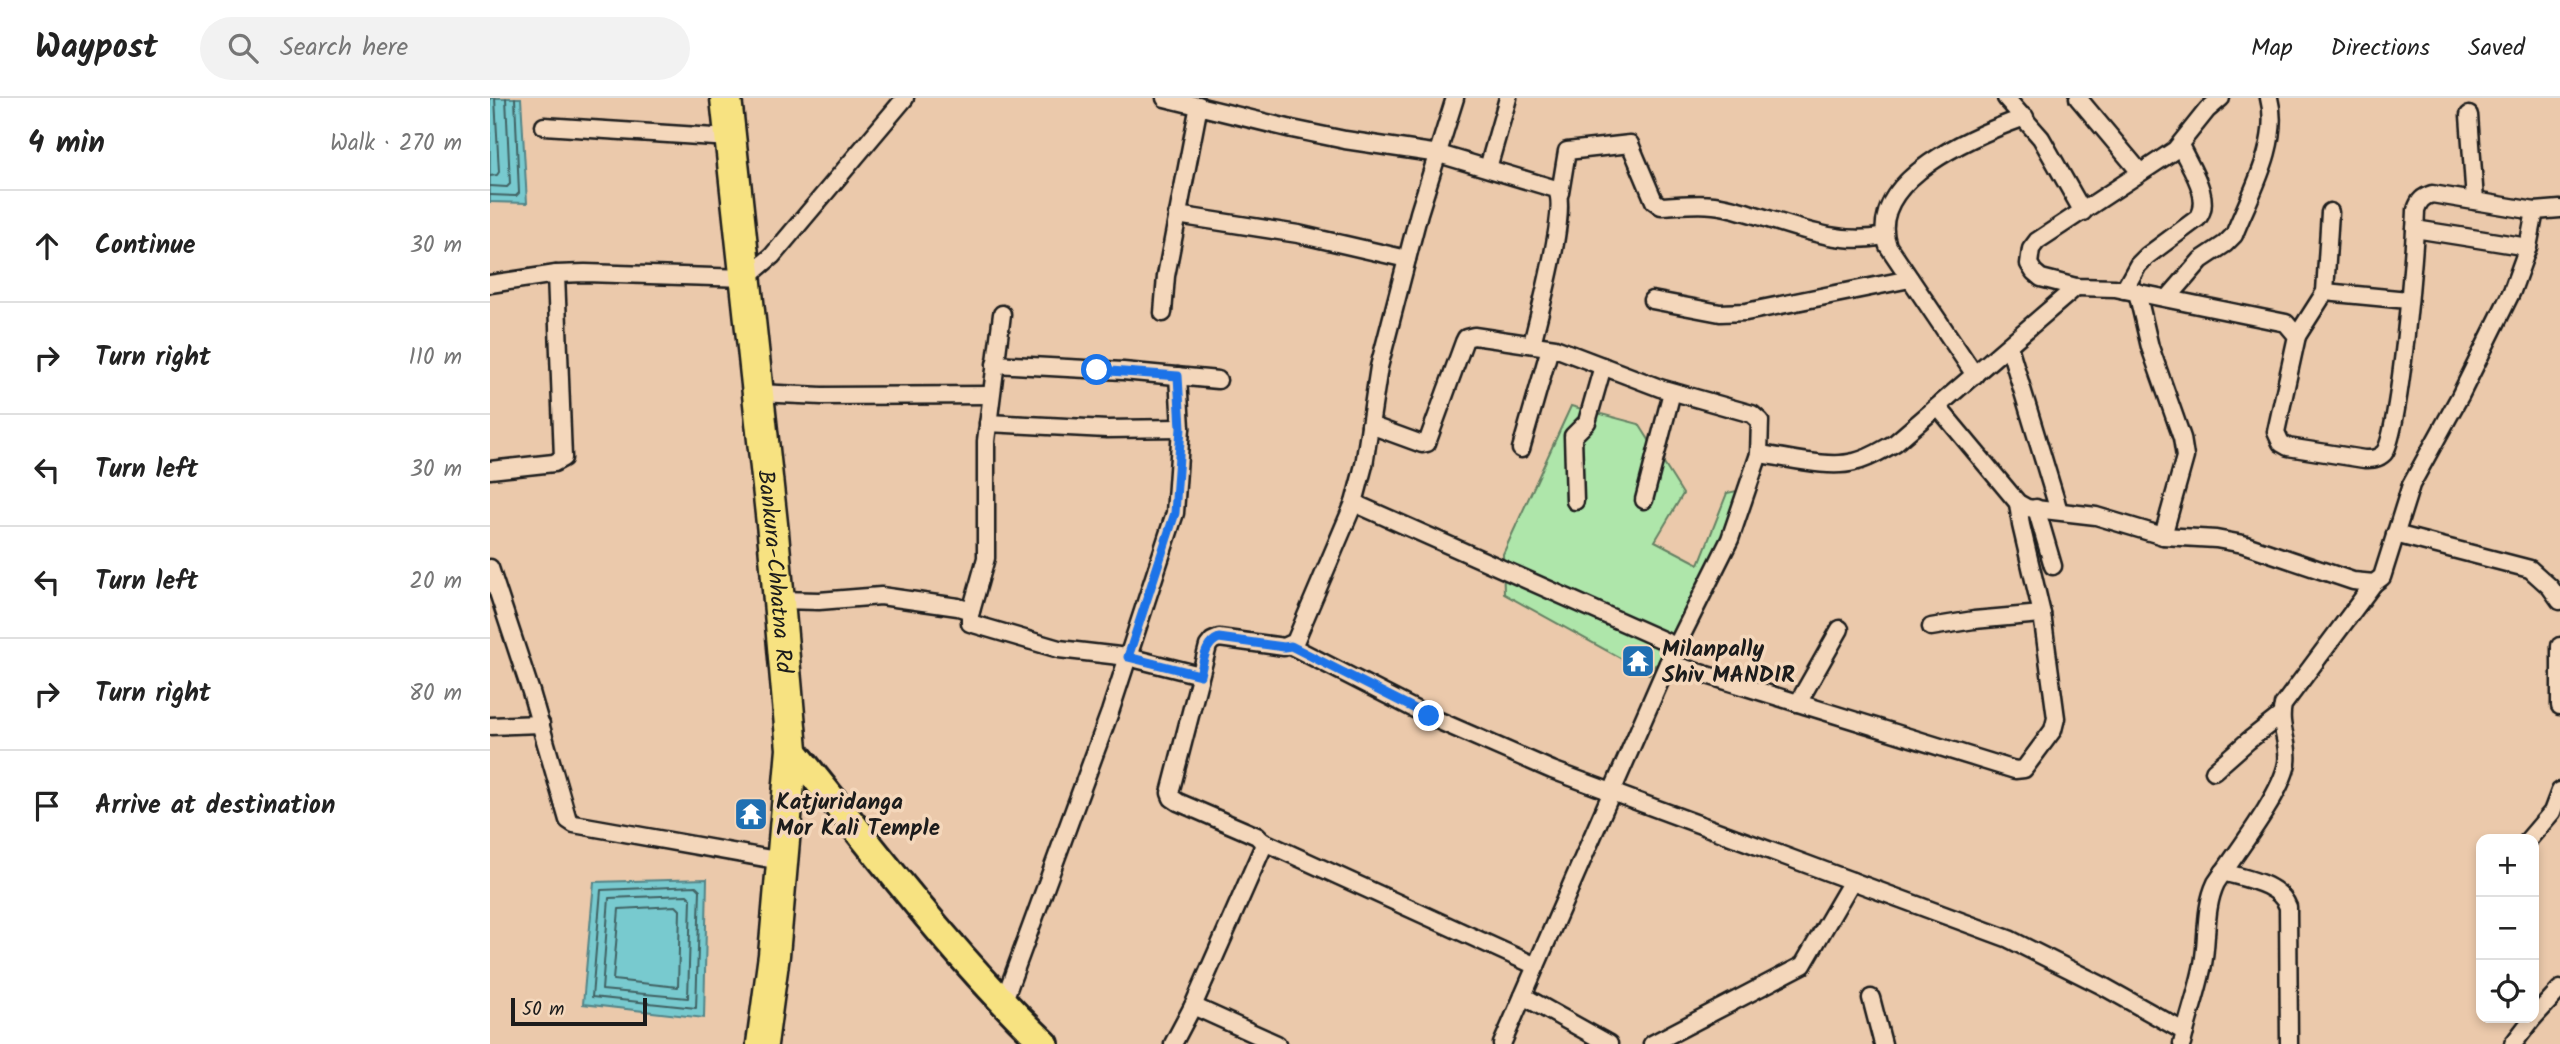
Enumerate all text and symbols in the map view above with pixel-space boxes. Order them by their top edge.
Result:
search box [200,17,690,80]
text: Waypost [35,22,158,75]
text: Search here [280,27,408,69]
icon: search [224,29,262,67]
text: Map [2251,29,2293,68]
text: Directions [2331,29,2430,68]
text: Saved [2468,29,2525,68]
text: 4 min [28,120,105,168]
text: Walk · 270 m [330,126,462,162]
text: Continue [95,225,196,267]
icon: ahead [28,227,66,265]
text: 30 m [410,228,462,264]
text: Turn right [95,337,211,379]
icon: right [28,339,66,377]
text: 110 m [409,340,462,376]
route start [1081,354,1112,385]
text: Turn left [95,449,198,491]
icon: left [28,451,66,489]
text: 30 m [410,452,462,488]
street label: Bankura-Chhatna Rd [746,468,801,675]
text: Turn left [95,561,198,603]
icon: left [28,563,66,601]
text: 20 m [410,564,462,600]
place label: Milanpally Shiv MANDIR [1662,632,1795,694]
temple icon: Milanpally Shiv MANDIR [1619,642,1657,680]
text: Turn right [95,673,211,715]
icon: right [28,675,66,713]
text: 80 m [409,676,462,712]
route end [1413,700,1444,731]
text: Arrive at destination [95,785,335,827]
place label: Katjuridanga Mor Kali Temple [776,785,940,847]
icon: arrive [28,787,66,825]
temple icon: Katjuridanga Mor Kali Temple [732,795,770,833]
map controls [2476,834,2539,1023]
button: + [2476,834,2539,897]
button: − [2476,897,2539,960]
button: locate [2476,960,2539,1023]
scale bar [511,995,648,1027]
text: 50 m [522,995,564,1025]

